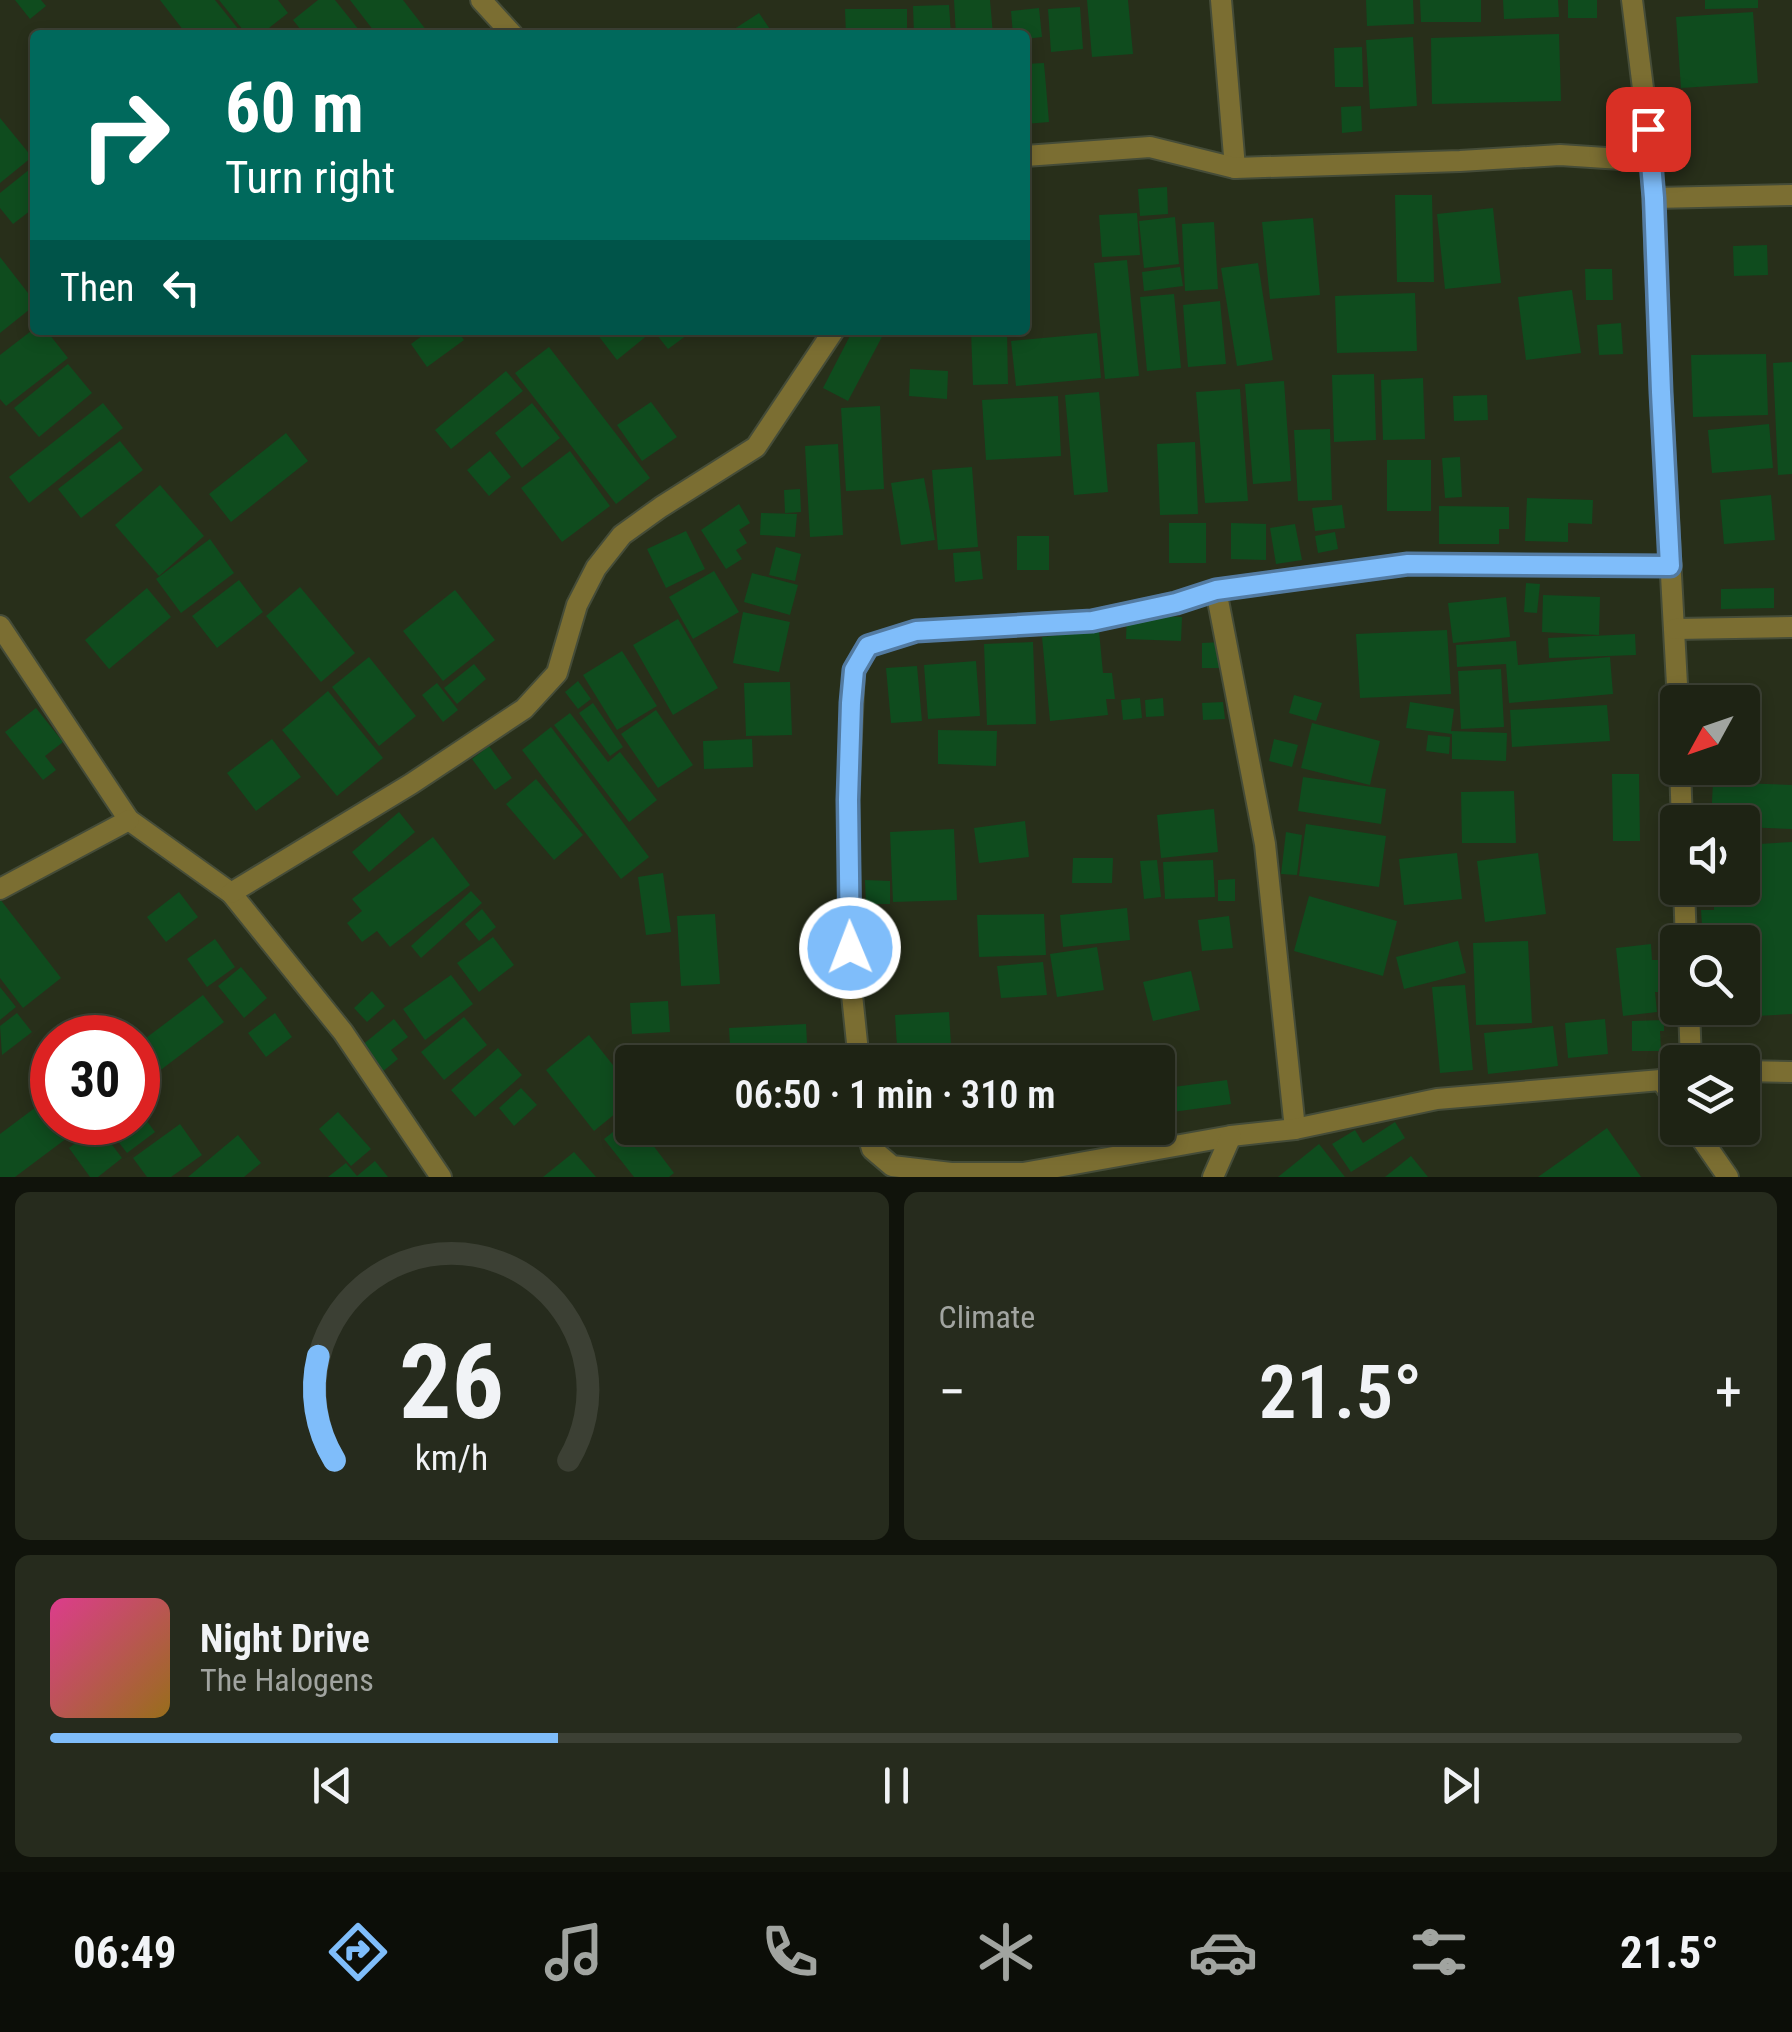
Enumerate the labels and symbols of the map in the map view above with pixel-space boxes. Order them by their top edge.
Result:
pin [1606,87,1691,172]
north arrow [1660,685,1760,785]
position arrow [798,896,902,1000]
speed limit sign: 30 [30,1015,160,1145]

